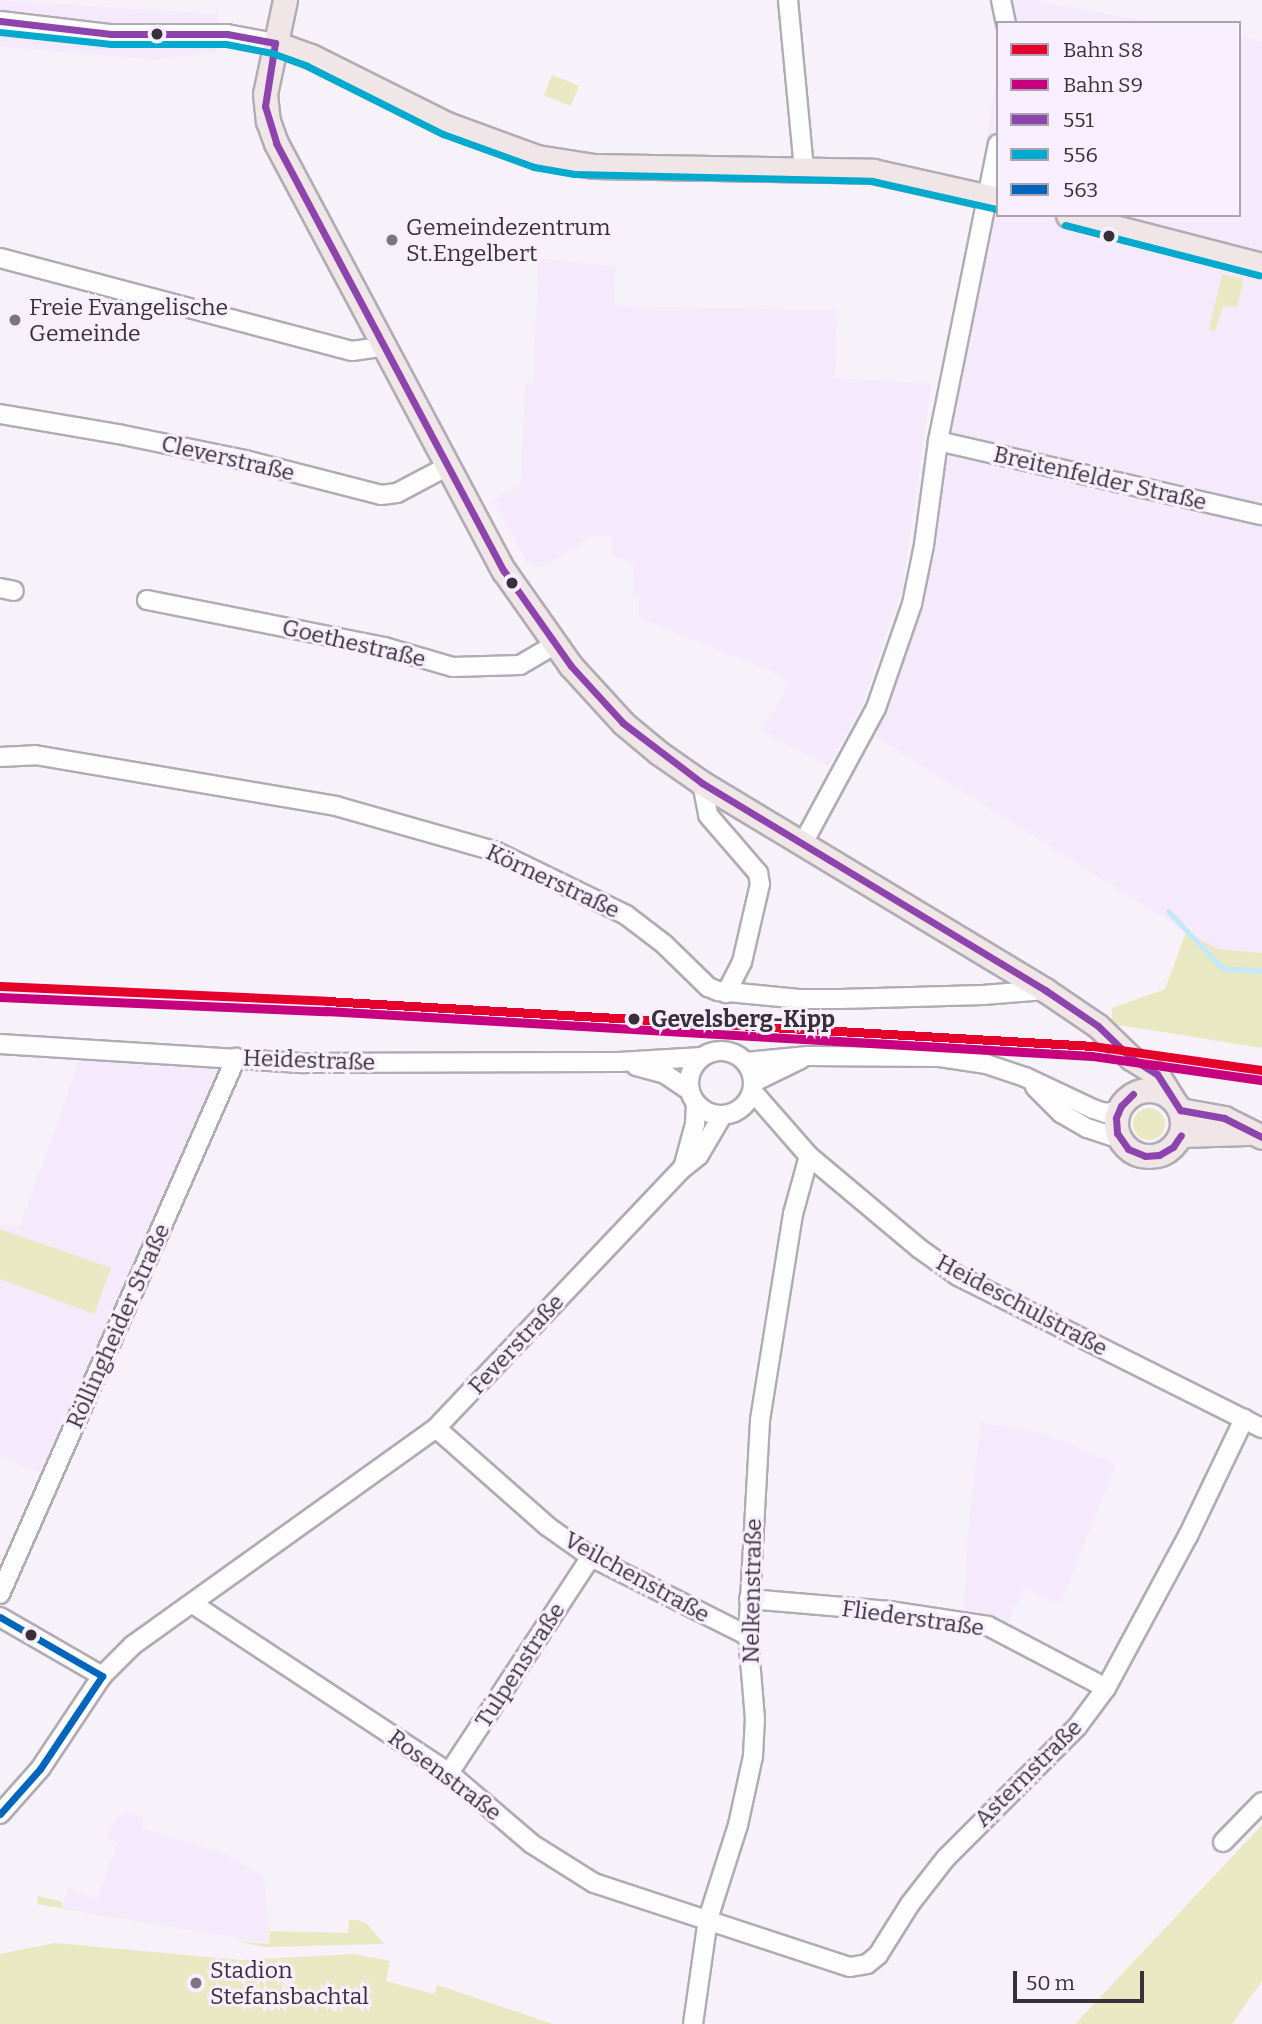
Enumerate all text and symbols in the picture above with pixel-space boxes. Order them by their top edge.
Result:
legend [996,21,1241,217]
unlabelled marker [150,27,164,41]
text: Bahn S8 [1063,37,1143,63]
text: Bahn S9 [1063,72,1143,98]
text: 551 [1063,107,1094,133]
text: 556 [1063,142,1098,168]
text: 563 [1063,177,1098,203]
place label: Gemeindezentrum St.Engelbert [406,213,610,267]
unlabelled marker [1102,229,1116,243]
marker: Gemeindezentrum St.Engelbert [384,232,400,248]
place label: Freie Evangelische Gemeinde [29,293,228,347]
marker: Freie Evangelische Gemeinde [7,312,23,328]
street label: Cleverstraße [159,429,297,487]
street label: Breitenfelder Straße [991,440,1209,516]
unlabelled marker [505,576,519,590]
street label: Goethestraße [280,613,428,673]
street label: Körnerstraße [482,838,624,924]
place label: Gevelsberg-Kipp [651,1005,835,1033]
marker: Gevelsberg-Kipp [623,1008,645,1030]
street label: Heidestraße [242,1044,376,1076]
street label: Röllingheider Straße [60,1219,176,1433]
street label: Heideschulstraße [932,1248,1112,1362]
street label: Feverstraße [463,1288,569,1400]
street label: Nelkenstraße [737,1518,767,1664]
street label: Veilchenstraße [560,1526,714,1628]
street label: Fliederstraße [840,1594,986,1642]
street label: Tulpenstraße [469,1597,571,1733]
unlabelled marker [24,1628,38,1642]
street label: Asternstraße [969,1714,1087,1832]
street label: Rosenstraße [383,1723,507,1827]
place label: Stadion Stefansbachtal [210,1956,369,2010]
scale bar [1017,1958,1148,2002]
text: 50 m [1026,1970,1075,1996]
marker: Stadion Stefansbachtal [188,1975,204,1991]

